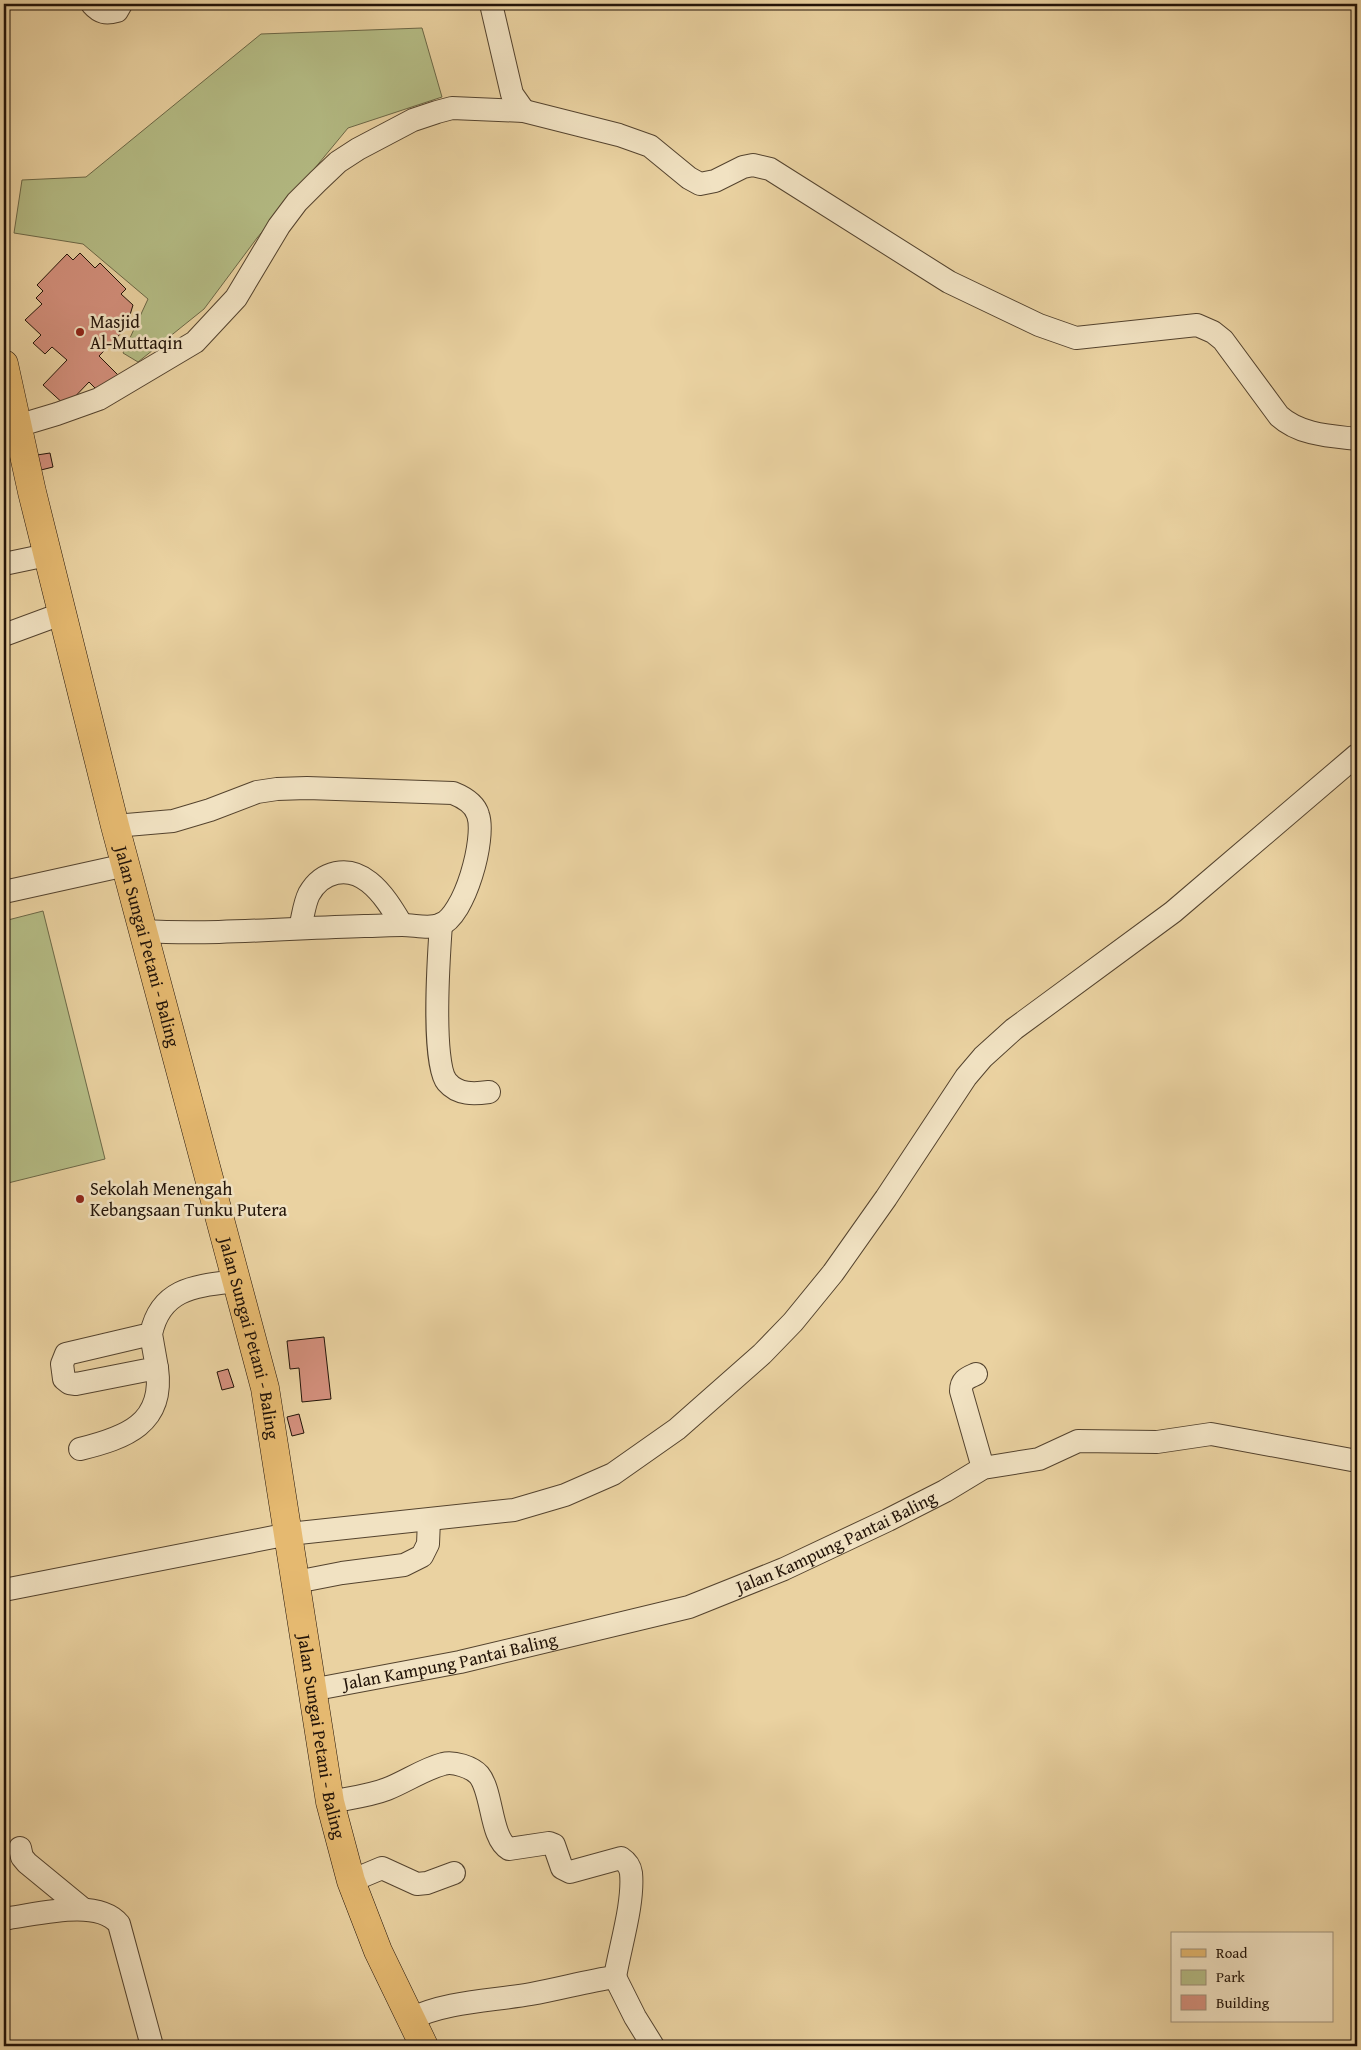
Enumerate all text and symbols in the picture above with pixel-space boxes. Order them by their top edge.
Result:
place label: Masjid Al-Muttaqin [90,308,183,356]
marker: Masjid Al-Muttaqin [74,326,86,338]
street label: Jalan Sungai Petani - Baling [107,841,187,1050]
place label: Sekolah Menengah Kebangsaan Tunku Putera [90,1175,287,1223]
marker: Sekolah Menengah Kebangsaan Tunku Putera [74,1193,86,1205]
street label: Jalan Sungai Petani - Baling [212,1232,287,1441]
street label: Jalan Kampung Pantai Baling [730,1484,941,1601]
street label: Jalan Kampung Pantai Baling [339,1625,560,1697]
street label: Jalan Sungai Petani - Baling [291,1630,353,1842]
legend [1171,1932,1334,2022]
text: Road [1216,1942,1247,1963]
text: Park [1216,1966,1245,1987]
text: Building [1216,1992,1270,2013]

